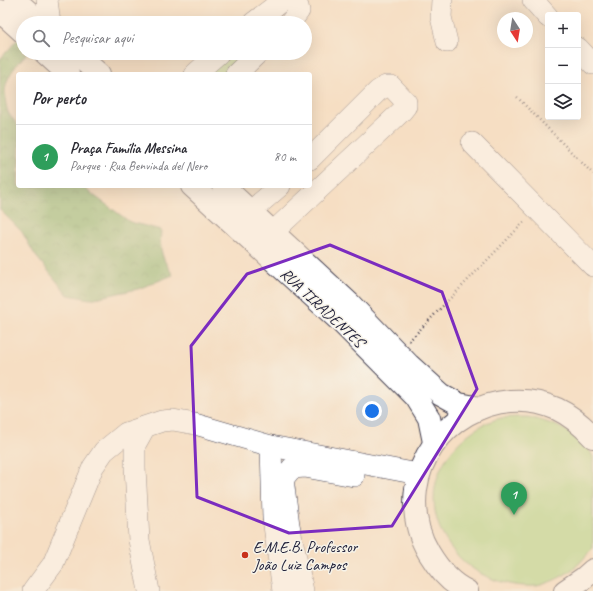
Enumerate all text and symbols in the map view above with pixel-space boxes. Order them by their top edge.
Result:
north arrow [497,12,533,48]
map controls [545,12,581,120]
button: + [545,12,581,48]
search box [16,16,312,60]
icon: search [30,27,52,49]
text: Pesquisar aqui [62,29,133,48]
button: − [545,48,581,84]
button: layers [545,84,581,120]
text: Por perto [32,88,86,109]
text: Praça Família Messina [70,139,187,158]
text: 1 [42,149,48,165]
text: 80 m [274,149,296,165]
text: Parque · Rua Benvinda del Nero [70,158,207,174]
street label: RUA TIRADENTES [276,264,371,354]
your location [362,401,382,421]
pin: 1 [501,482,527,515]
place label: E.M.E.B. Professor João Luiz Campos [252,537,359,575]
marker: E.M.E.B. Professor João Luiz Campos [240,550,250,560]

